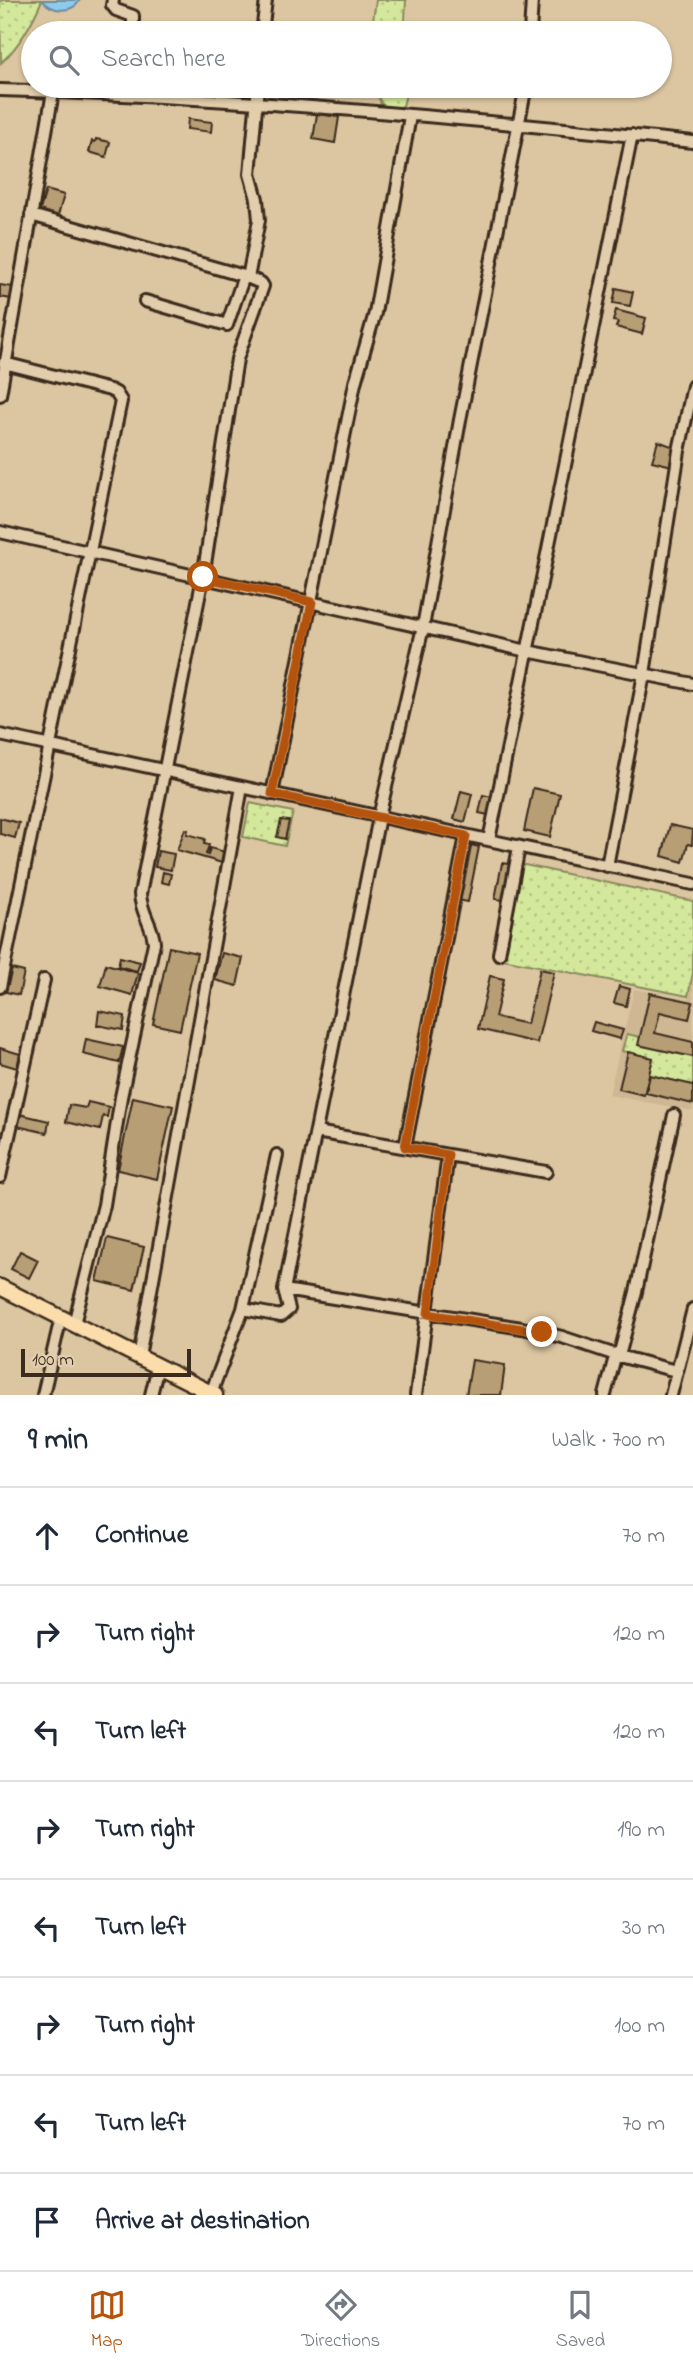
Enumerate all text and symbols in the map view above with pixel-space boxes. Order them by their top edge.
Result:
search box [21,21,672,98]
icon: search [45,41,83,79]
text: Search here [101,41,226,79]
route start [187,561,218,592]
route end [526,1316,557,1347]
scale bar [21,1346,191,1378]
text: 100 m [32,1347,74,1374]
text: 9 min [28,1419,88,1463]
text: Walk · 700 m [551,1424,665,1457]
icon: ahead [28,1517,66,1555]
text: Continue [95,1517,188,1555]
text: 70 m [622,1520,665,1553]
icon: right [28,1615,66,1653]
text: Turn right [95,1615,195,1653]
text: 120 m [613,1618,665,1651]
icon: left [28,1713,66,1751]
text: Turn left [95,1713,186,1751]
text: 120 m [613,1716,665,1749]
icon: right [28,1811,66,1849]
text: Turn right [95,1811,195,1849]
text: 190 m [617,1814,665,1847]
icon: left [28,1909,66,1947]
text: Turn left [95,1909,186,1947]
text: 30 m [622,1912,665,1945]
icon: right [28,2007,66,2045]
text: Turn right [95,2007,195,2045]
text: 100 m [614,2010,665,2043]
icon: left [28,2105,66,2143]
text: Turn left [95,2105,186,2143]
text: 70 m [622,2108,665,2141]
icon: arrive [28,2203,66,2241]
text: Arrive at destination [95,2203,310,2241]
tab: Map [88,2286,126,2355]
tab: Directions [301,2286,380,2355]
tab: Saved [556,2286,605,2355]

